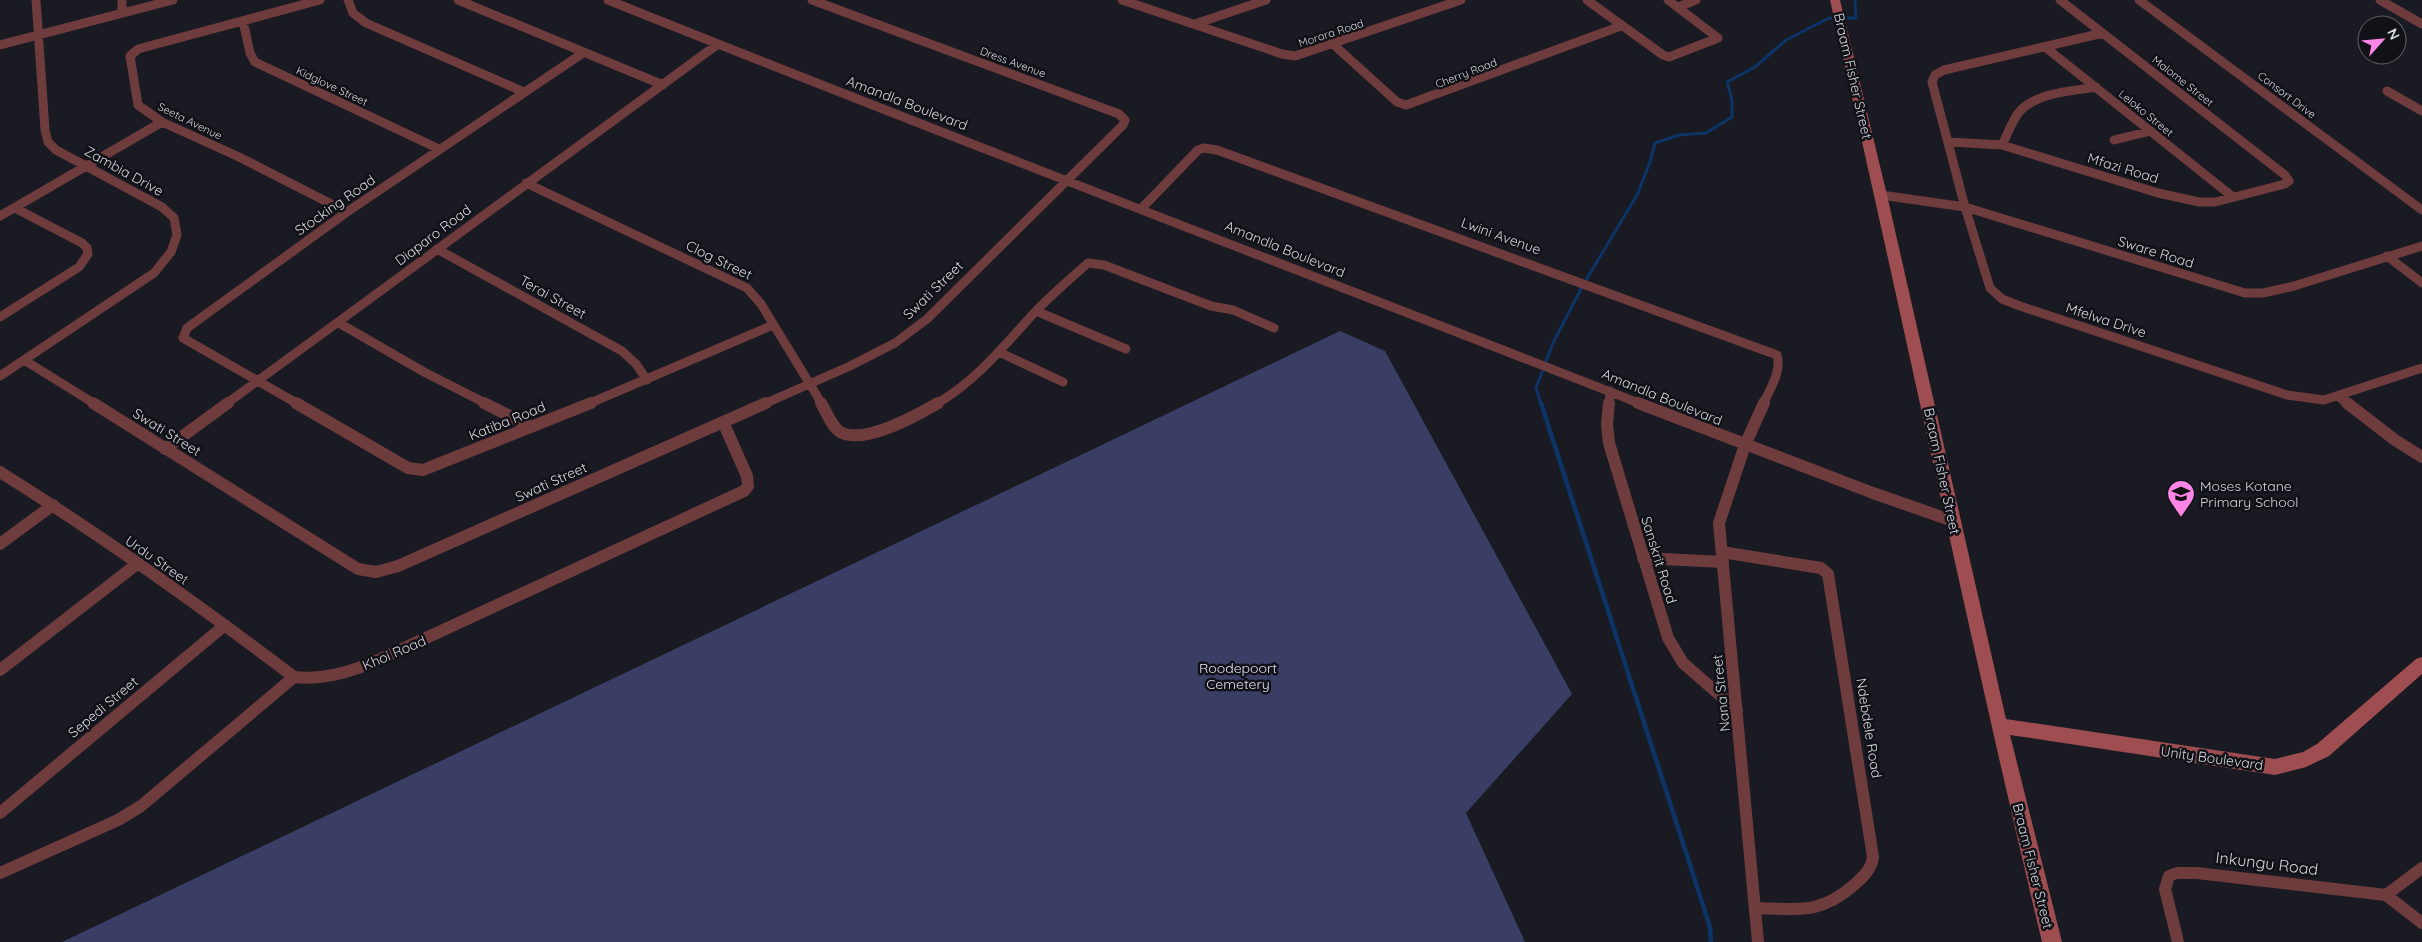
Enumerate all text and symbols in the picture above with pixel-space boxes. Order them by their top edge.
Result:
street label: Braam Fisher Street [1830,11,1876,141]
north arrow [2357,15,2407,65]
street label: Morara Road [1297,16,1365,50]
text: N [2383,25,2404,43]
street label: Dress Avenue [978,44,1048,80]
street label: Malome Street [2149,53,2217,110]
street label: Cherry Road [1433,55,1499,91]
street label: Kidglove Street [294,63,370,109]
street label: Consort Drive [2255,69,2319,121]
street label: Amandla Boulevard [844,72,970,134]
street label: Leloko Street [2116,87,2176,140]
street label: Seeta Avenue [156,99,224,143]
street label: Zambia Drive [81,142,167,200]
street label: Mfazi Road [2085,149,2161,187]
street label: Stocking Road [291,171,379,239]
street label: Diaparo Road [391,201,475,269]
street label: Lwini Avenue [1459,213,1543,259]
street label: Amandla Boulevard [1222,217,1348,281]
street label: Sware Road [2116,232,2196,272]
street label: Clog Street [683,236,755,284]
street label: Swati Street [899,257,967,323]
street label: Terai Street [517,271,590,323]
street label: Mfelwa Drive [2063,299,2149,342]
street label: Amandla Boulevard [1599,365,1725,429]
street label: Katiba Road [466,397,548,445]
street label: Swati Street [130,404,205,460]
street label: Braam Fisher Street [1920,406,1964,536]
street label: Swati Street [512,458,590,506]
place label: Moses Kotane Primary School [2200,477,2298,511]
school or university icon: Moses Kotane Primary School [2166,479,2196,518]
street label: Sanskrit Road [1637,514,1681,606]
street label: Urdu Street [122,531,193,589]
street label: Khoi Road [359,632,429,674]
street label: Nana Street [1708,653,1734,732]
park label: Roodepoort Cemetery [1199,659,1277,693]
street label: Sepedi Street [64,672,142,741]
street label: Ndebdele Road [1852,677,1886,779]
street label: Unity Boulevard [2160,742,2264,774]
street label: Braam Fisher Street [2009,801,2057,931]
street label: Inkungu Road [2215,847,2319,879]

